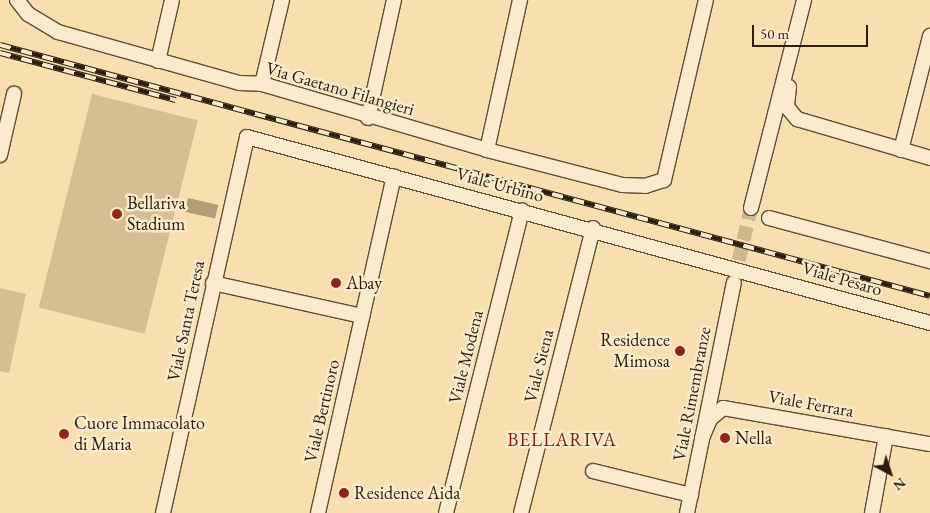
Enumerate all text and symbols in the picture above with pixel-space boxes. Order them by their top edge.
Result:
scale bar [755,15,871,47]
text: 50 m [760,24,789,43]
street label: Via Gaetano Filangieri [263,57,417,121]
street label: Viale Urbino [454,163,546,207]
place label: Bellariva Stadium [127,193,186,235]
marker: Bellariva Stadium [111,208,123,220]
street label: Viale Pesaro [799,257,885,301]
street label: Viale Santa Teresa [163,259,209,383]
place label: Abay [346,272,382,294]
marker: Abay [330,277,342,289]
street label: Viale Modena [444,308,488,406]
street label: Viale Rimembranze [668,325,716,463]
street label: Viale Siena [519,327,559,405]
place label: Residence Mimosa [600,330,670,372]
marker: Residence Mimosa [674,345,686,357]
street label: Viale Bertinoro [300,357,344,465]
street label: Viale Ferrara [767,386,855,422]
place label: Cuore Immacolato di Maria [74,413,205,456]
place label: Nella [735,427,772,449]
marker: Cuore Immacolato di Maria [58,428,70,440]
district label: BELLARIVA [506,429,618,451]
marker: Nella [719,432,731,444]
north arrow [865,448,915,498]
text: N [890,474,910,495]
place label: Residence Aida [354,482,460,504]
marker: Residence Aida [338,487,350,499]

